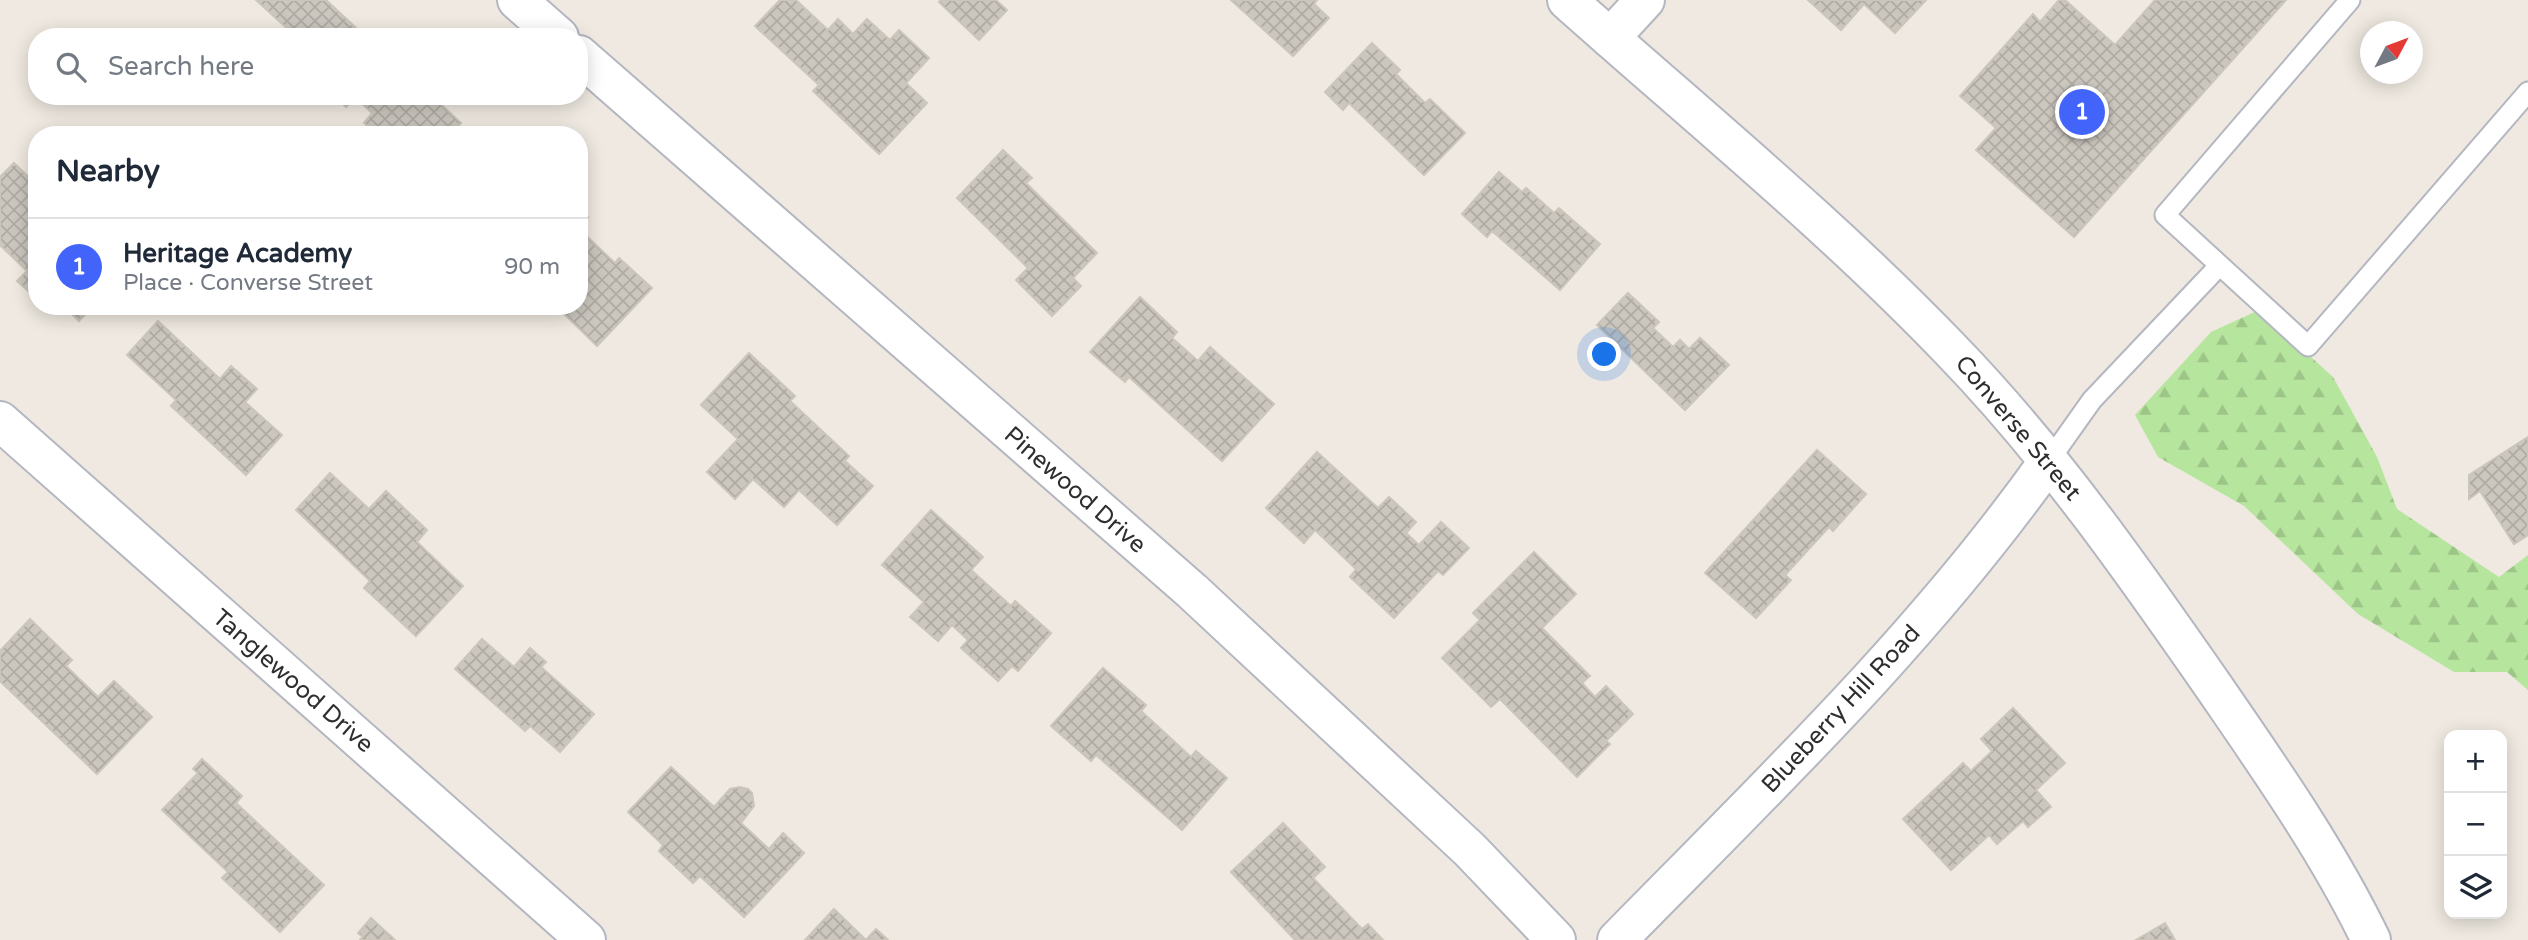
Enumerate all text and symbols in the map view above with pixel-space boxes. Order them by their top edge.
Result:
north arrow [2360,21,2423,84]
search box [28,28,588,105]
icon: search [52,48,90,86]
text: Search here [108,51,254,82]
pin: 1 [2059,86,2105,138]
text: Nearby [56,153,160,190]
text: Heritage Academy [123,238,352,269]
text: 1 [72,253,86,281]
text: 90 m [504,253,560,281]
text: Place · Converse Street [123,269,373,297]
your location [1587,337,1621,371]
street label: Converse Street [1949,350,2087,506]
street label: Pinewood Drive [998,420,1152,560]
street label: Tanglewood Drive [207,603,379,759]
street label: Blueberry Hill Road [1756,619,1926,799]
map controls [2444,730,2507,919]
button: + [2444,730,2507,793]
button: − [2444,793,2507,856]
button: layers [2444,856,2507,919]

